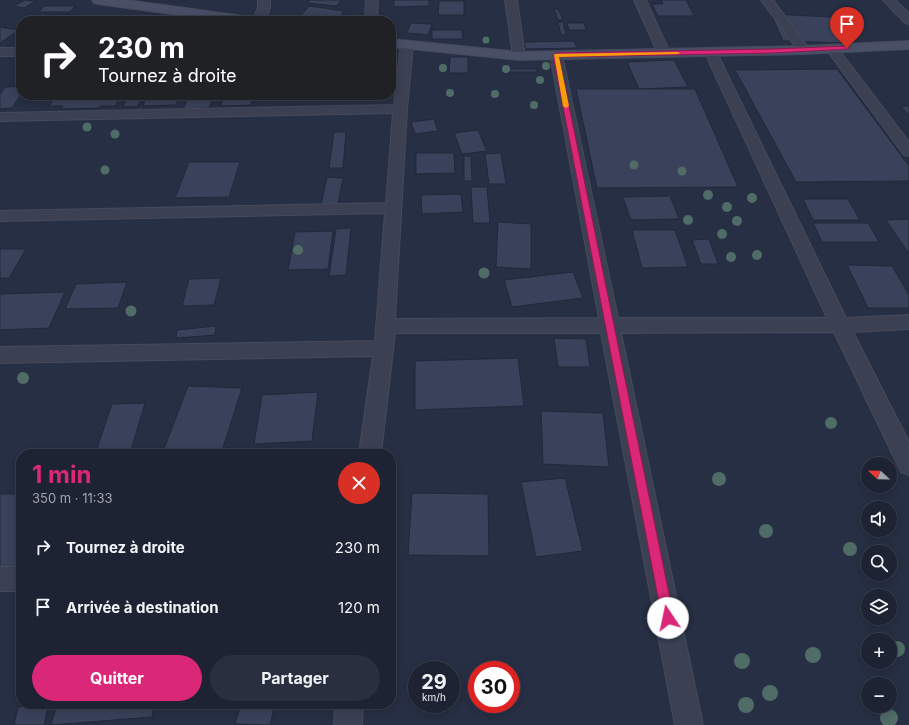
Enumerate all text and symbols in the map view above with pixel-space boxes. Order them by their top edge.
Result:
pin [830,7.0,864,48]
icon: arrive [836,13,858,35]
text: 230 m [98,31,185,65]
icon: right [32,32,84,84]
text: Tournez à droite [98,65,237,86]
north arrow [861,457,897,493]
map controls [861,457,897,713]
text: 1 min [32,460,91,489]
button: close [338,462,380,504]
text: 350 m · 11:33 [32,490,113,506]
button: sound [861,501,897,537]
icon: right [32,536,54,558]
text: Tournez à droite [66,538,185,557]
text: 230 m [335,538,380,557]
button: search [861,545,897,581]
button: layers [861,589,897,625]
icon: arrive [32,596,54,618]
position arrow [647,597,689,639]
text: Arrivée à destination [66,598,219,617]
text: 120 m [338,598,380,617]
button: + [861,633,897,669]
button: Quitter [32,655,202,701]
button: Partager [210,655,380,701]
speed limit sign: 30 [468,661,520,713]
text: 29 [421,670,447,694]
button: − [861,677,897,713]
text: km/h [422,691,446,703]

